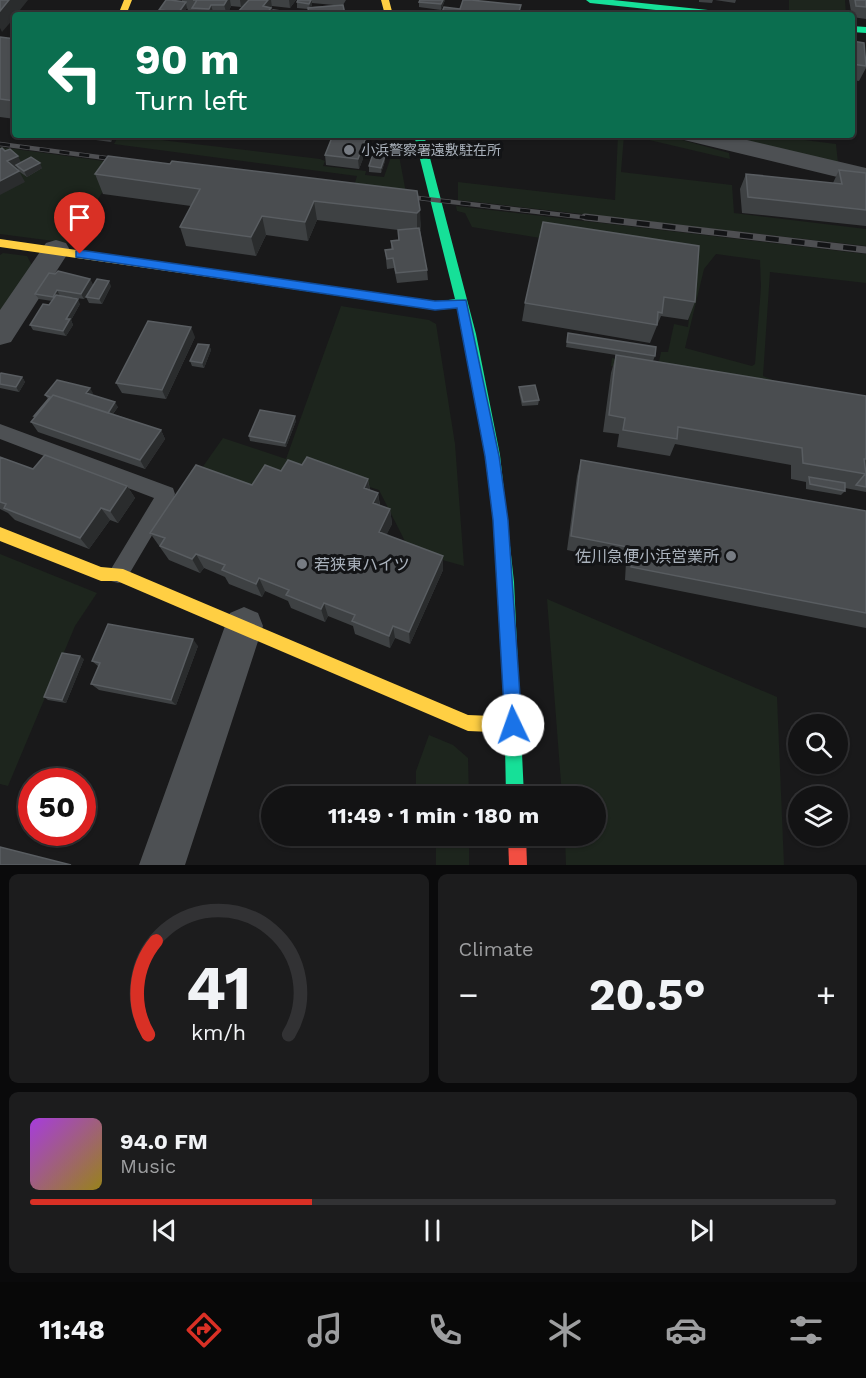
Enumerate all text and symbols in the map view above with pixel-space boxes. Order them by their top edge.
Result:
text: 90 m [135,35,239,84]
icon: left [36,36,114,114]
text: Turn left [135,85,247,117]
place label: 小浜警察署遠敷駐在所 [361,142,501,158]
marker: 小浜警察署遠敷駐在所 [342,143,356,157]
pin [54,192,105,254]
icon: arrive [63,201,96,234]
place label: 佐川急便小浜営業所 [575,547,719,566]
marker: 佐川急便小浜営業所 [724,549,738,563]
place label: 若狭東ハイツ [314,555,410,574]
marker: 若狭東ハイツ [295,557,309,571]
position arrow [481,693,545,757]
map controls [788,714,848,846]
button: search [788,714,848,774]
speed limit sign: 50 [18,768,96,846]
button: layers [788,786,848,846]
text: 11:49 · 1 min · 180 m [328,803,539,828]
text: Climate [459,937,534,961]
text: 41 [186,951,252,1024]
text: 20.5° [589,968,706,1021]
text: − [459,975,478,1014]
text: + [816,975,836,1014]
text: km/h [191,1021,246,1046]
text: 94.0 FM [120,1129,208,1154]
text: Music [120,1154,176,1178]
icon: previous [148,1214,181,1247]
icon: pause [416,1214,449,1247]
icon: next [685,1214,718,1247]
icon: directions [183,1309,225,1351]
icon: music [304,1309,346,1351]
icon: phone [424,1309,466,1351]
icon: climate [544,1309,586,1351]
icon: car [665,1309,707,1351]
icon: filters [785,1309,827,1351]
text: 11:48 [39,1314,105,1346]

